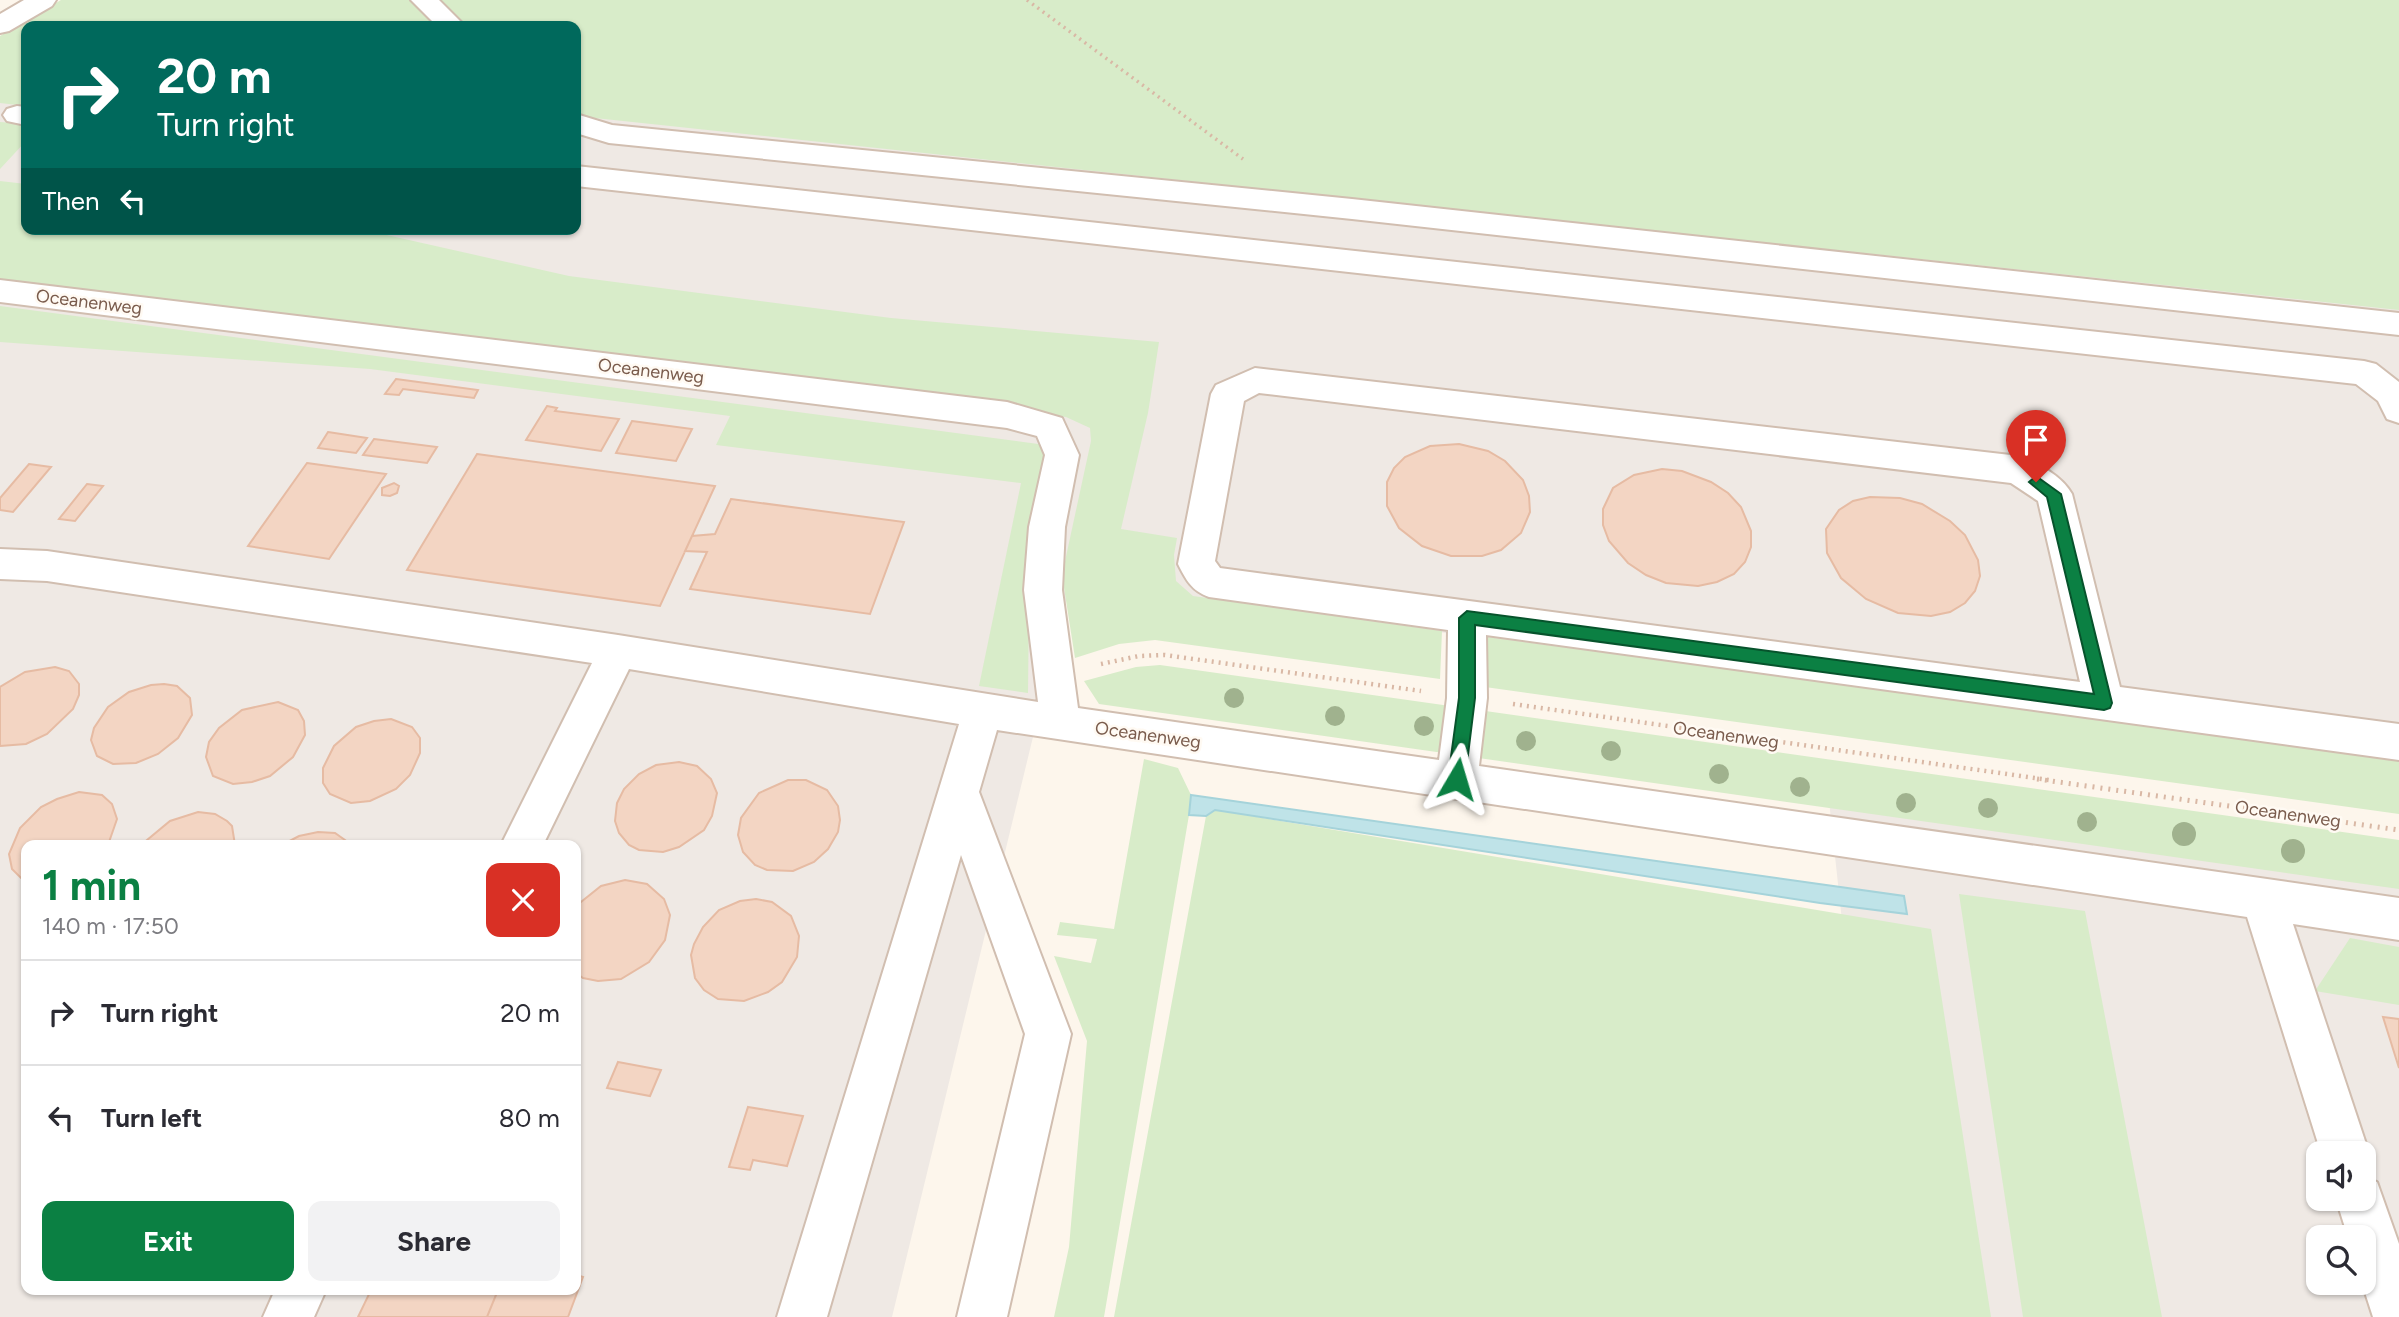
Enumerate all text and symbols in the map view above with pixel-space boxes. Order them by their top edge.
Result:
text: 20 m [157,46,272,105]
icon: right [42,49,133,140]
text: Turn right [157,106,295,144]
icon: left [114,182,152,220]
text: Then [42,185,100,217]
street label: Oceanenweg [35,285,143,319]
street label: Oceanenweg [597,354,705,388]
pin [2006,410,2066,482]
icon: arrive [2017,421,2055,459]
street label: Oceanenweg [1094,717,1202,753]
street label: Oceanenweg [1672,717,1780,753]
position arrow [1420,742,1494,816]
street label: Oceanenweg [2234,796,2342,832]
text: 1 min [42,860,141,911]
button: close [486,863,560,937]
text: 140 m · 17:50 [42,912,179,940]
icon: right [42,994,80,1032]
text: Turn right [101,997,218,1029]
text: 20 m [500,997,560,1029]
icon: left [42,1099,80,1137]
text: Turn left [101,1102,202,1134]
text: 80 m [499,1102,560,1134]
map controls [2306,1141,2376,1295]
button: sound [2306,1141,2376,1211]
button: Exit [42,1201,294,1281]
button: Share [308,1201,560,1281]
button: search [2306,1225,2376,1295]

